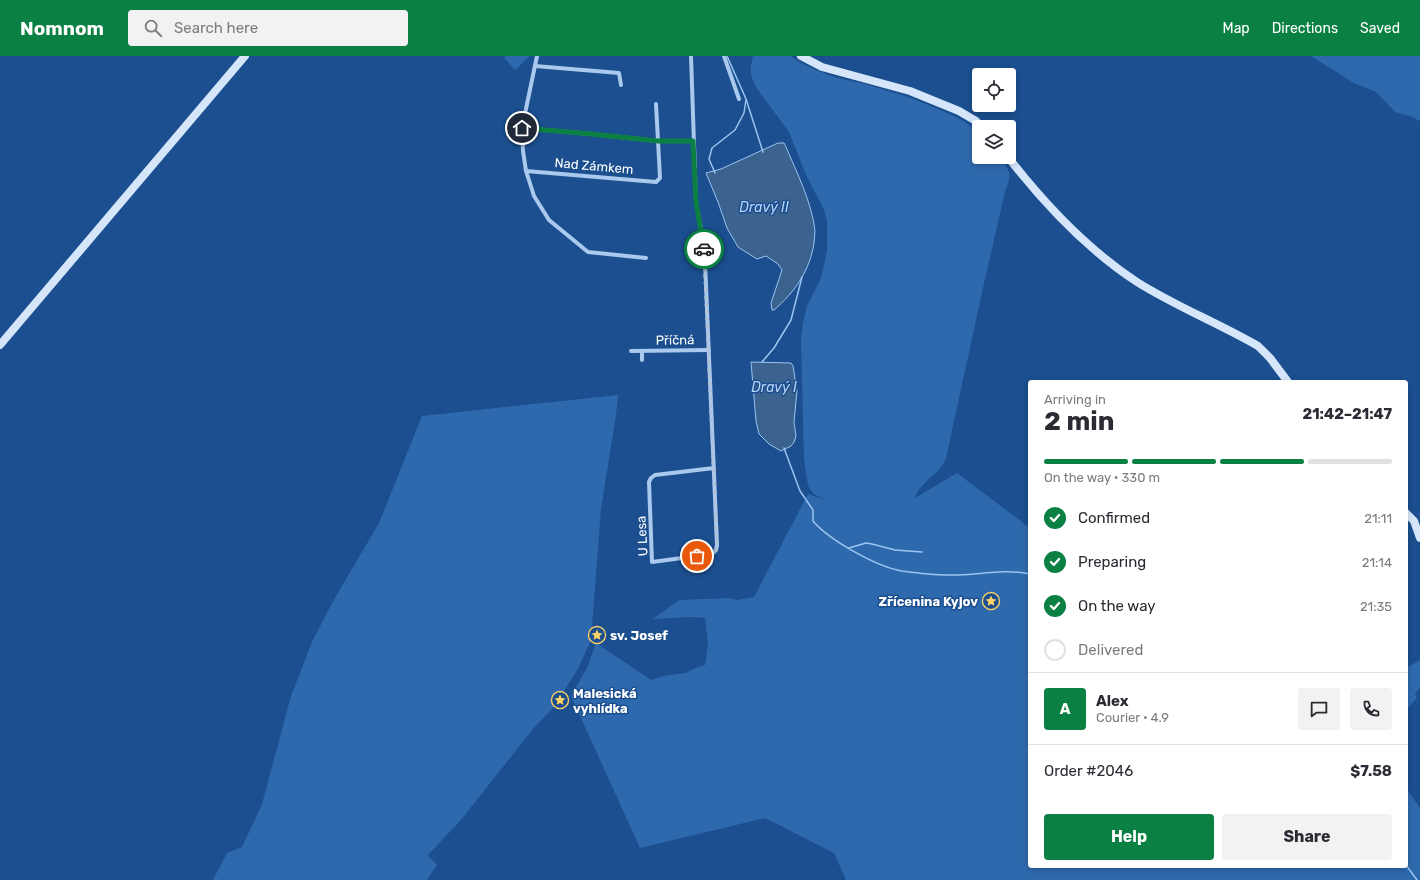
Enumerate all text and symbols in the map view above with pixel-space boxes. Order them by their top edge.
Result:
search box [128,10,408,46]
text: Nomnom [20,17,104,40]
icon: search [142,17,164,39]
text: Search here [174,19,258,37]
text: Map [1223,20,1250,37]
text: Directions [1272,20,1338,37]
text: Saved [1360,20,1400,37]
map controls [972,68,1016,164]
button: locate [972,68,1016,112]
pin [505,111,539,145]
icon: home [511,117,533,139]
button: layers [972,120,1016,164]
street label: Nad Zámkem [554,155,634,177]
water label: Dravý II [739,199,789,216]
courier [684,229,724,269]
icon: car [693,238,715,260]
street label: Příčná [656,332,694,348]
water label: Dravý I [751,379,797,396]
text: Arriving in [1044,392,1106,407]
text: 21:42–21:47 [1302,405,1392,423]
text: 2 min [1044,406,1114,437]
text: On the way · 330 m [1044,470,1160,485]
icon: check [1044,507,1066,529]
text: Confirmed [1078,509,1150,527]
text: 21:11 [1364,511,1392,526]
street label: U Lesa [633,515,651,557]
pin [680,539,714,573]
icon: bag [686,545,708,567]
icon: check [1044,551,1066,573]
text: Preparing [1078,553,1146,571]
text: 21:14 [1362,555,1392,570]
place icon: Zřícenina Kyjov [981,591,1001,611]
place label: Zřícenina Kyjov [879,594,978,609]
icon: check [1044,595,1066,617]
text: On the way [1078,597,1156,615]
text: 21:35 [1360,599,1392,614]
place icon: sv. Josef [587,625,607,645]
place label: sv. Josef [610,628,668,643]
text: Delivered [1078,641,1143,659]
place label: Malesická vyhlídka [573,686,637,716]
button: chat [1298,688,1340,730]
button: phone [1350,688,1392,730]
place icon: Malesická vyhlídka [550,690,570,710]
text: Alex [1096,692,1129,710]
text: A [1060,700,1070,718]
text: Courier · 4.9 [1096,710,1169,725]
text: Order #2046 [1044,762,1133,780]
text: $7.58 [1350,762,1392,780]
button: Help [1044,814,1214,860]
button: Share [1222,814,1392,860]

